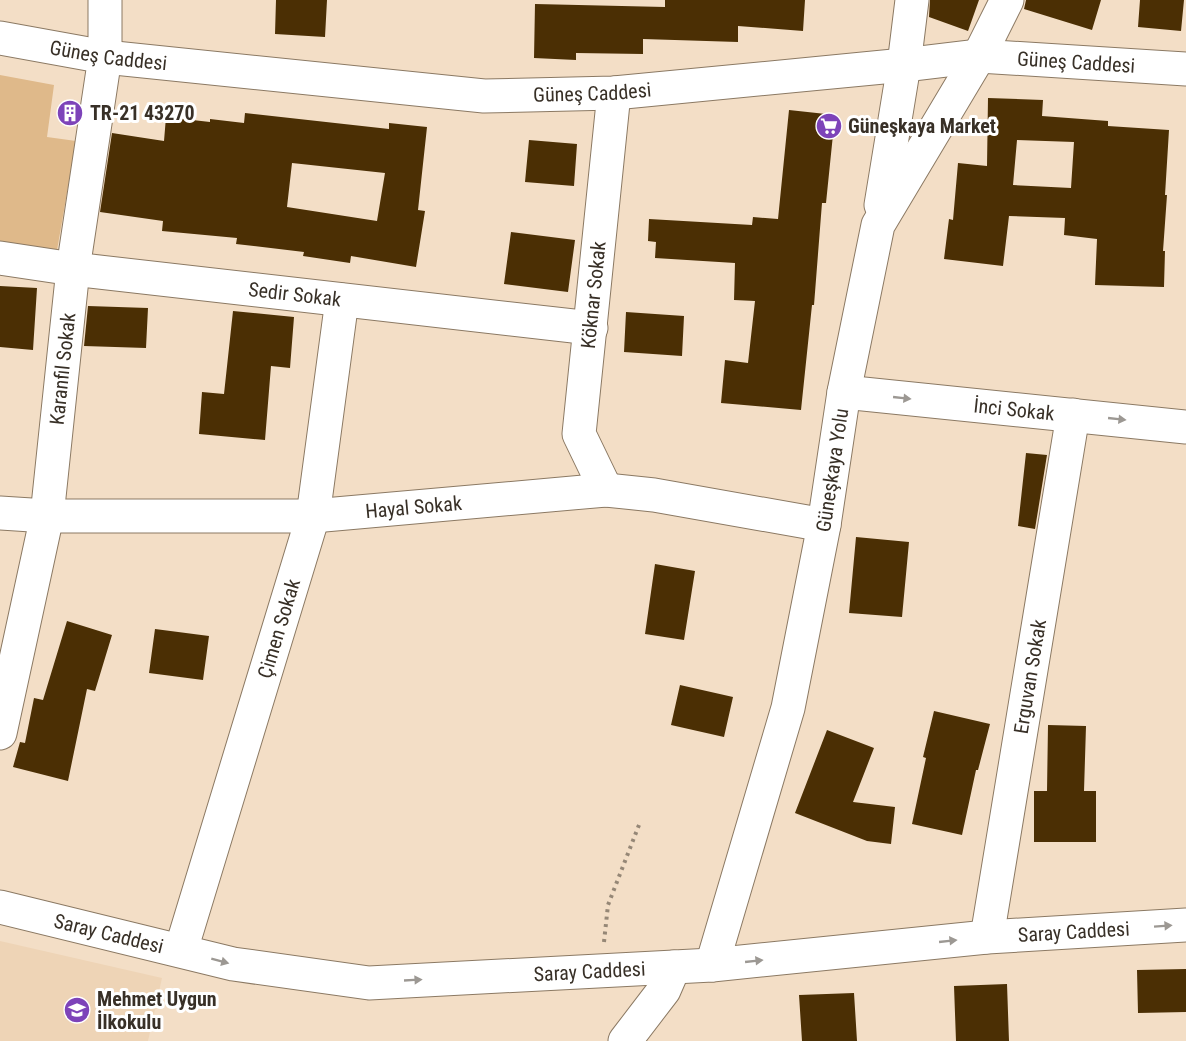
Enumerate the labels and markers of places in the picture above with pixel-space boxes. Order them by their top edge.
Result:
building icon: TR-21 43270 [55,98,85,128]
place label: TR-21 43270 [90,101,195,125]
supermarket icon: Güneşkaya Market [814,111,844,141]
place label: Güneşkaya Market [848,114,996,138]
place label: Mehmet Uygun İlkokulu [97,987,217,1034]
school or university icon: Mehmet Uygun İlkokulu [62,995,92,1025]

